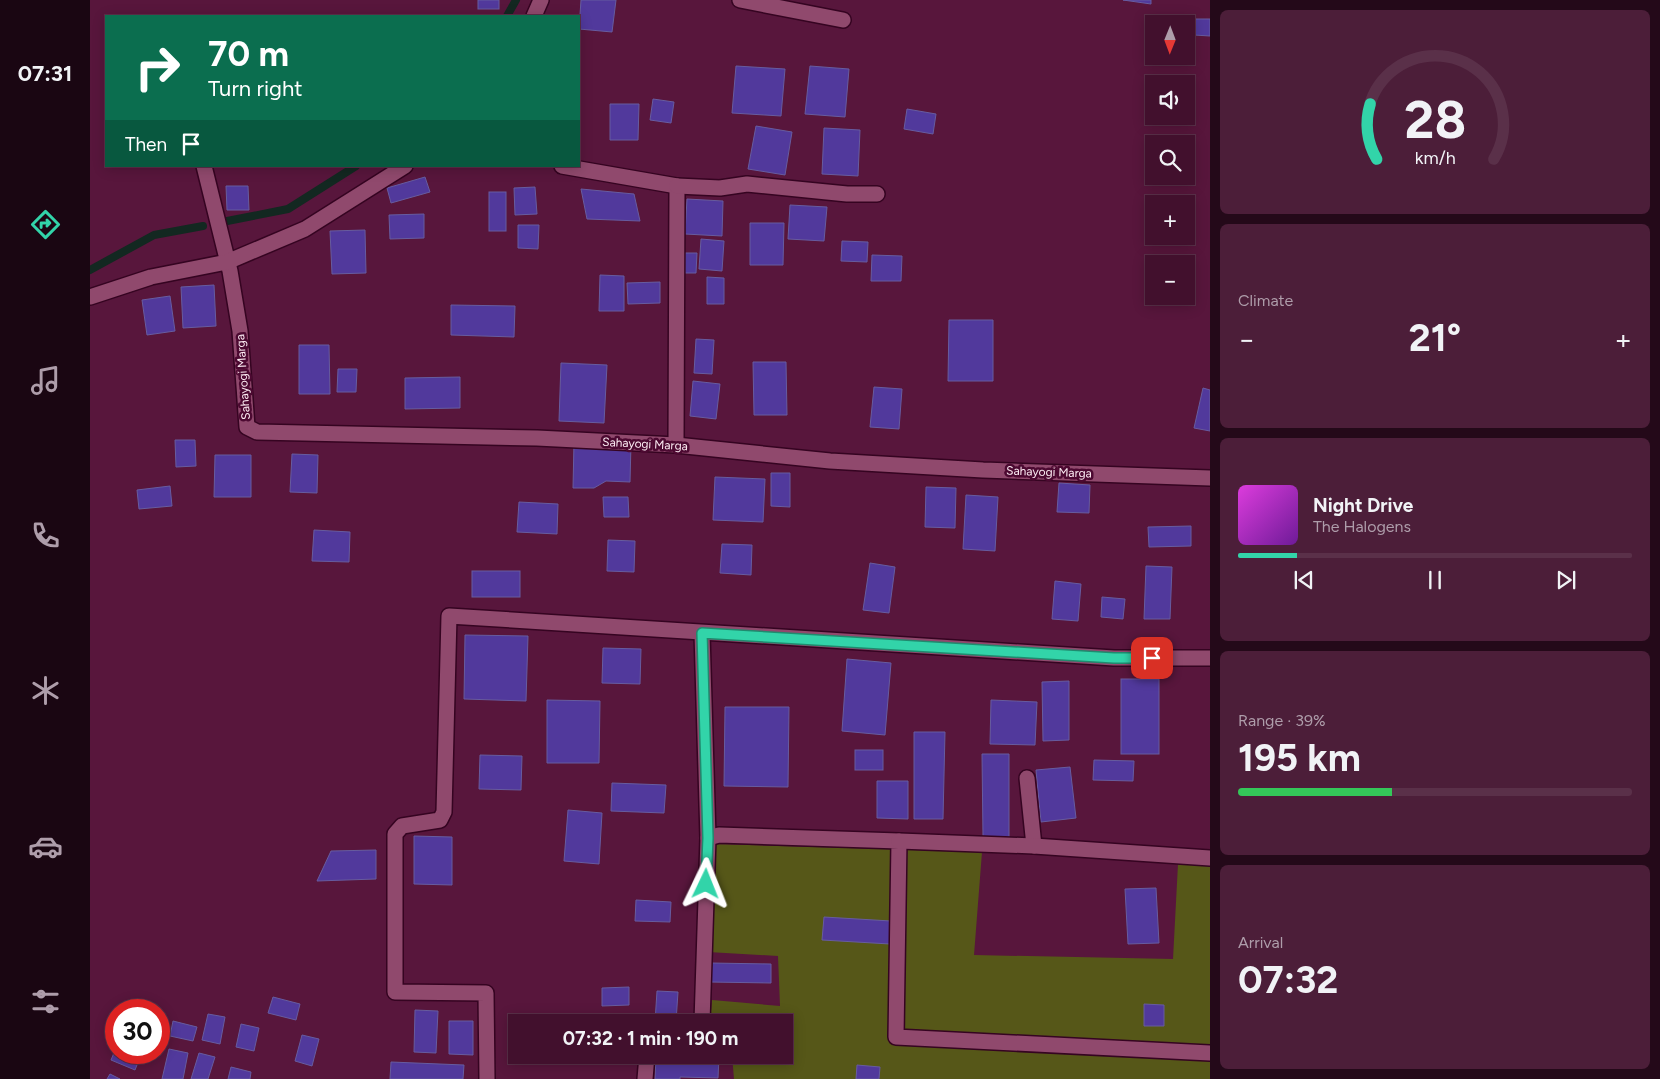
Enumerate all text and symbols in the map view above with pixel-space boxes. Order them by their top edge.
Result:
north arrow [1145,15,1195,65]
map controls [1145,15,1195,305]
text: 70 m [208,33,289,75]
icon: right [125,35,190,100]
text: 07:31 [18,60,72,87]
text: Turn right [208,75,303,102]
button: sound [1145,75,1195,125]
text: 28 [1404,89,1466,151]
icon: arrive [177,130,205,158]
text: Then [125,133,167,156]
button: search [1145,135,1195,185]
text: km/h [1415,147,1455,168]
button: + [1145,195,1195,245]
icon: directions [28,207,63,242]
button: − [1145,255,1195,305]
text: Climate [1238,291,1293,310]
text: 21° [1409,315,1461,361]
text: − [1238,322,1255,356]
text: + [1615,322,1632,356]
street label: Sahayogi Marga [233,334,253,420]
icon: music [28,363,63,398]
street label: Sahayogi Marga [602,435,688,453]
street label: Sahayogi Marga [1006,464,1092,480]
text: Night Drive [1313,494,1413,517]
text: The Halogens [1313,517,1411,536]
icon: phone [28,518,63,553]
icon: previous [1290,566,1318,594]
icon: pause [1421,566,1449,594]
icon: next [1552,566,1580,594]
pin [1131,637,1173,679]
icon: arrive [1138,644,1166,672]
icon: climate [28,673,63,708]
text: Range · 39% [1238,711,1326,730]
text: 195 km [1238,735,1361,781]
icon: car [28,829,63,864]
position arrow [679,857,731,909]
text: Arrival [1238,933,1283,952]
text: 07:32 [1238,957,1338,1003]
icon: filters [28,984,63,1019]
speed limit sign: 30 [105,999,170,1064]
text: 07:32 · 1 min · 190 m [563,1027,738,1050]

